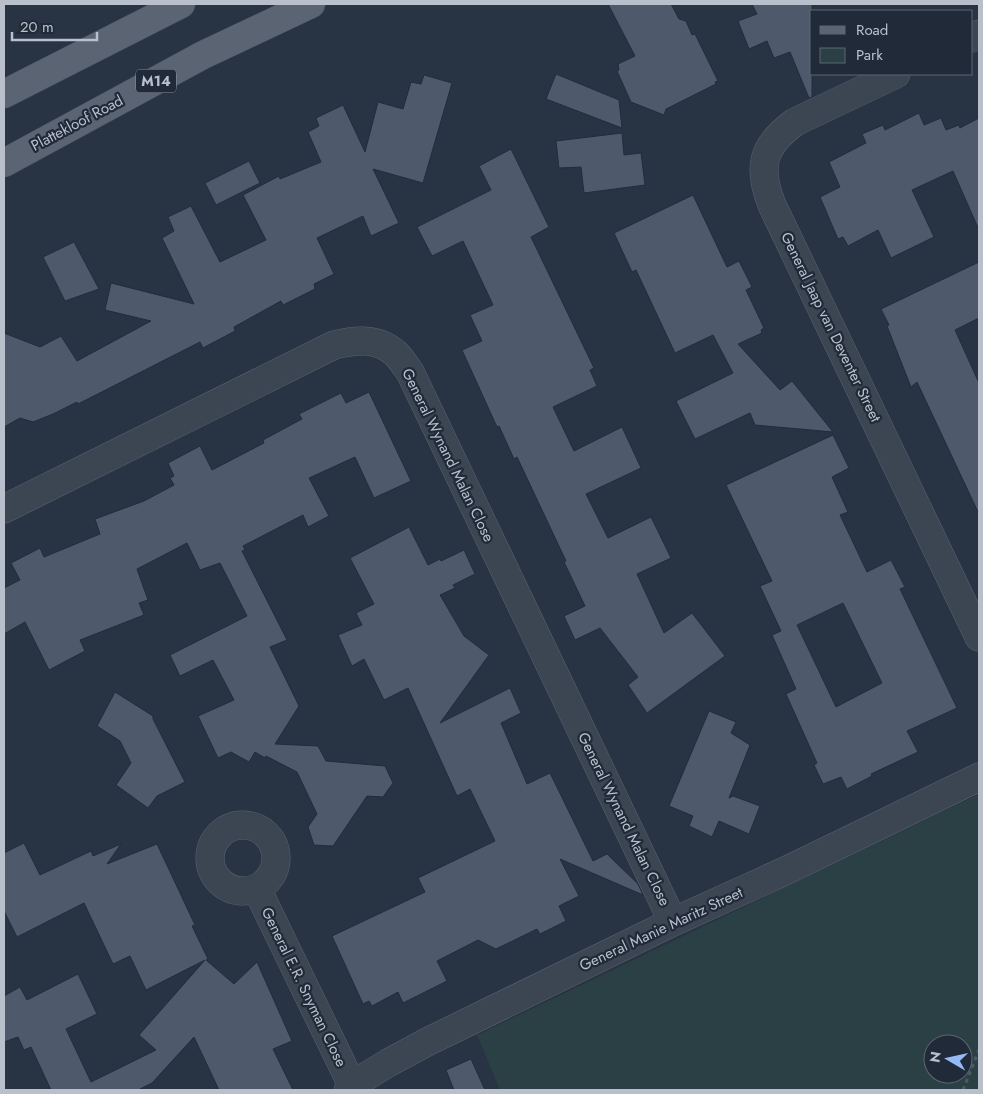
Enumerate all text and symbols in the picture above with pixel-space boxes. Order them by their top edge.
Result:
scale bar [12,10,98,42]
legend [810,10,973,75]
text: 20 m [20,16,54,38]
text: Road [856,19,888,41]
text: Park [856,44,883,66]
road number: M14 [136,70,176,92]
street label: Plattekloof Road [27,89,127,157]
street label: General Jaap van Deventer Street [775,228,887,426]
street label: General Wynand Malan Close [396,364,500,546]
street label: General Wynand Malan Close [572,728,676,910]
street label: General Manie Maritz Street [576,881,747,977]
street label: General E.R. Snyman Close [256,904,352,1071]
north arrow [923,1034,973,1084]
text: N [924,1050,946,1064]

